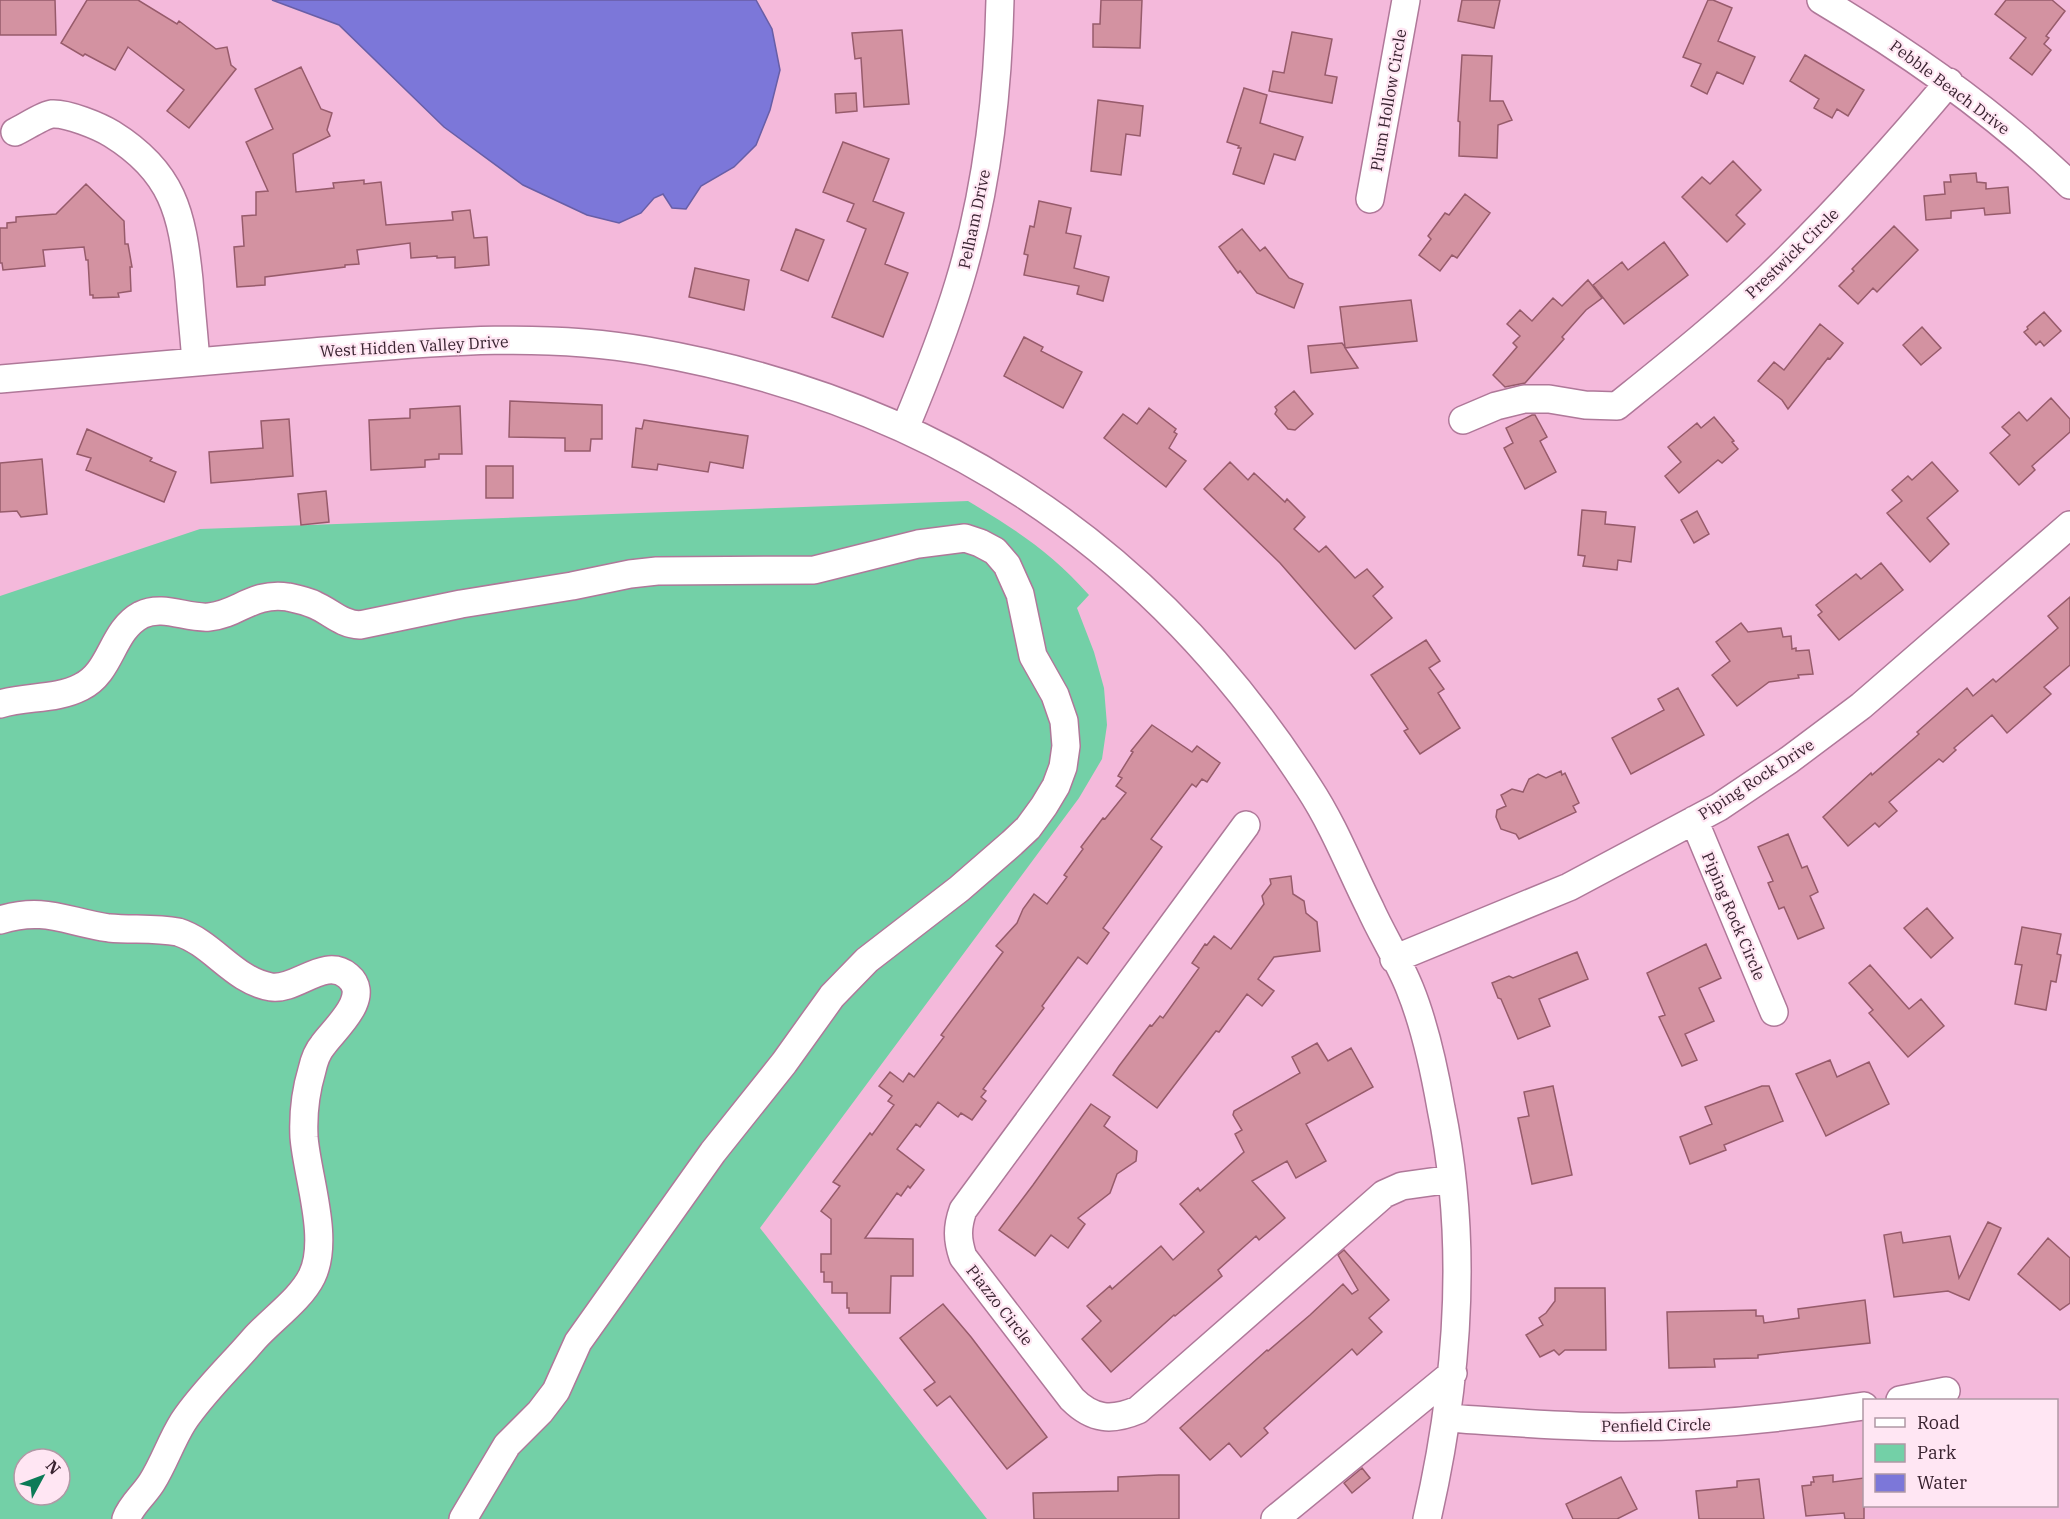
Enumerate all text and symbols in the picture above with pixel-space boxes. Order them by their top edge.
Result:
street label: Plum Hollow Circle [1366,27,1410,173]
street label: Pebble Beach Drive [1886,35,2014,139]
street label: Pelham Drive [954,167,994,271]
street label: Prestwick Circle [1741,204,1843,302]
street label: West Hidden Valley Drive [319,331,509,361]
street label: Piping Rock Drive [1694,734,1818,824]
street label: Piping Rock Circle [1698,849,1770,983]
street label: Piazzo Circle [962,1261,1038,1349]
legend [1863,1399,2058,1507]
text: Road [1917,1411,1960,1434]
street label: Penfield Circle [1601,1414,1711,1436]
text: Park [1917,1441,1957,1464]
north arrow [12,1447,72,1507]
text: N [42,1456,65,1478]
text: Water [1917,1471,1967,1494]

